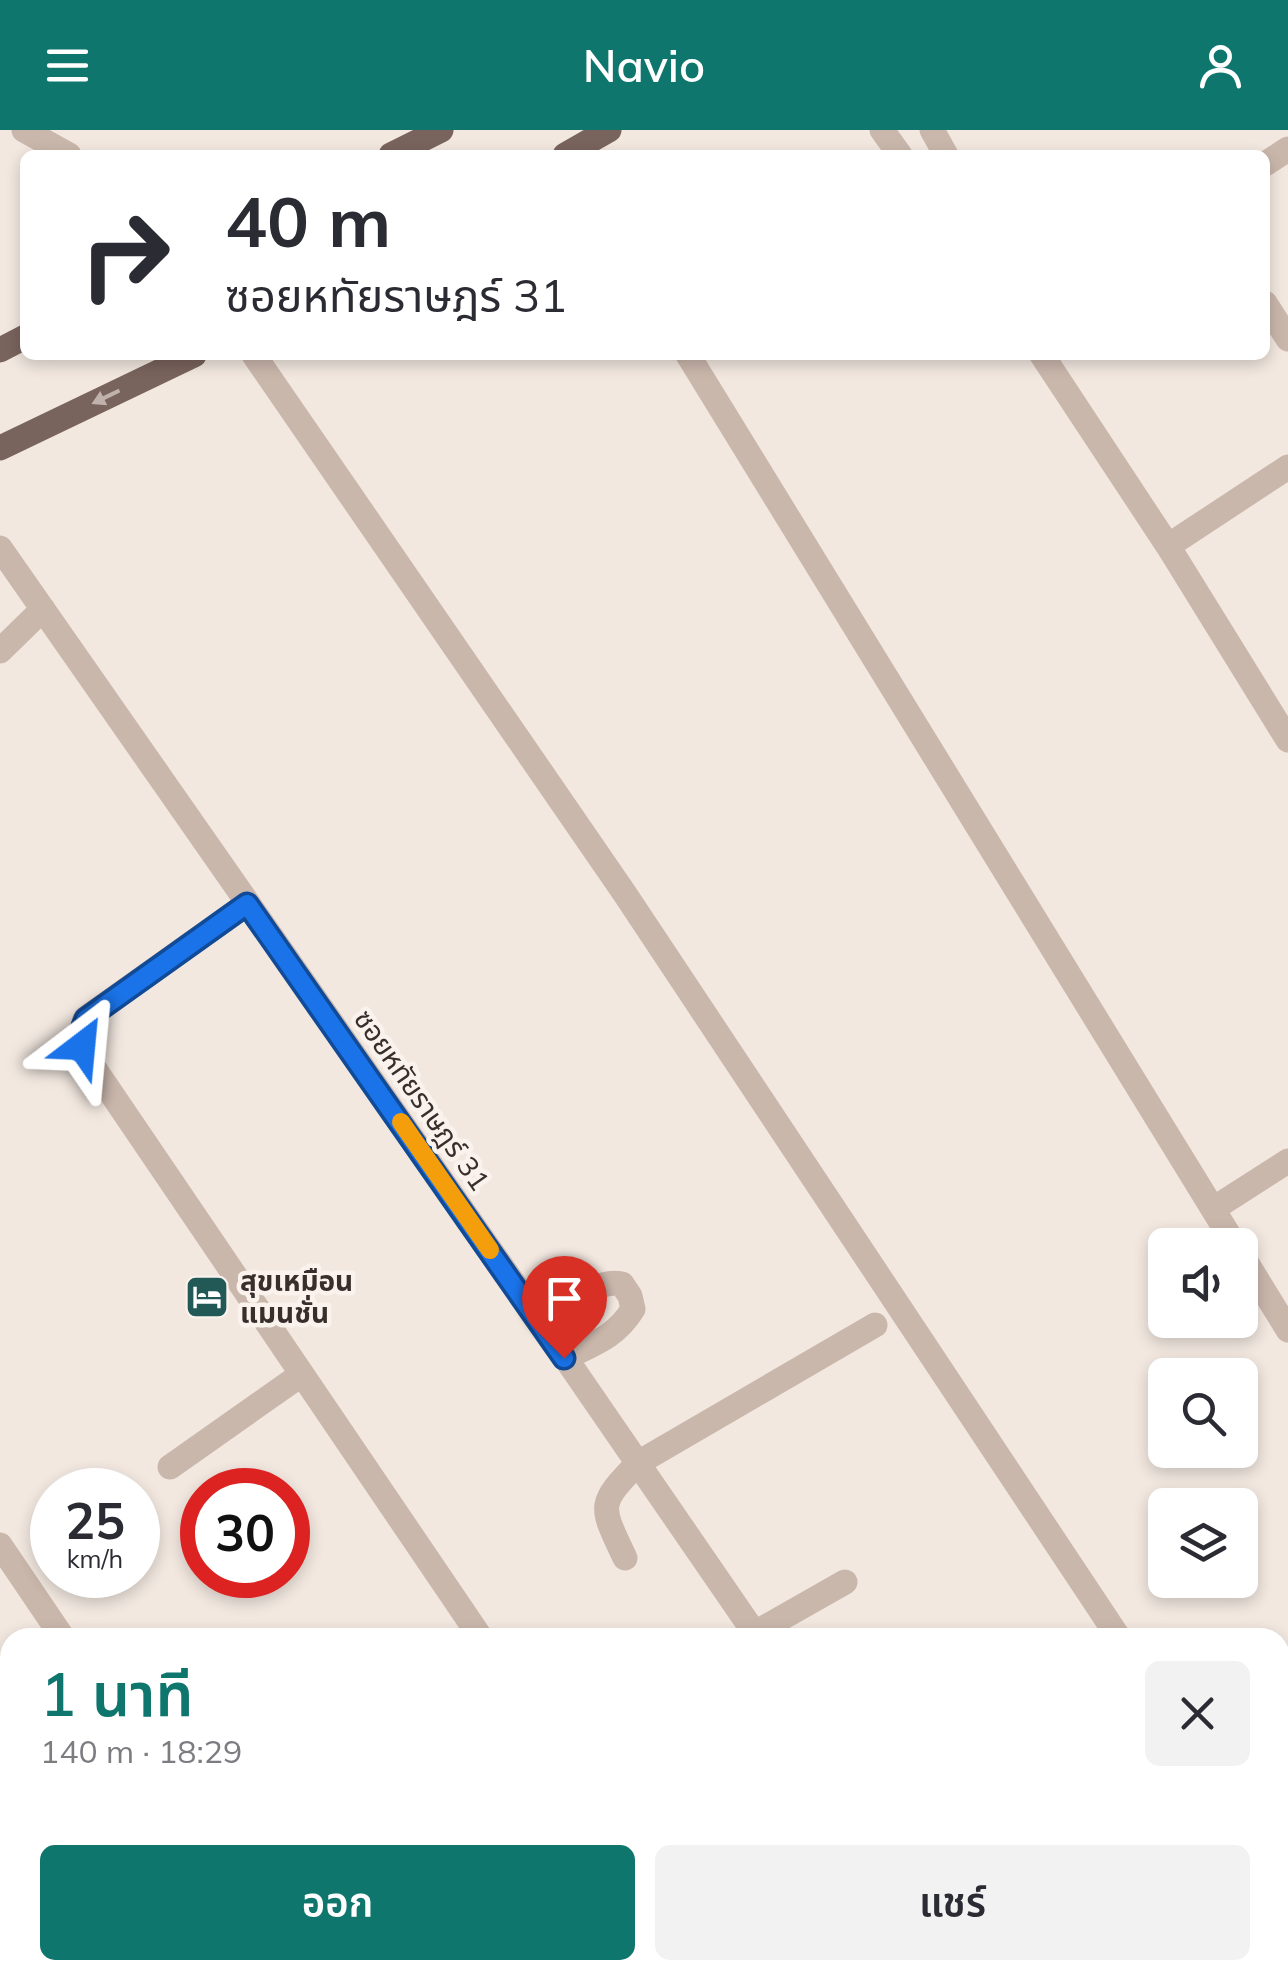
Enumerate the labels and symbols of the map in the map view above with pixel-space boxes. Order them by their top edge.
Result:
one-way arrow [91,389,120,406]
position arrow [30,994,134,1098]
street label: ซอยหทัยราษฎร์ 31 [347,1003,498,1197]
pin [522,1256,607,1359]
place label: สุขเหมือน แมนชั่น [240,1263,353,1330]
hotel icon: สุขเหมือน แมนชั่น [184,1274,230,1320]
speed limit sign: 30 [180,1468,310,1598]

